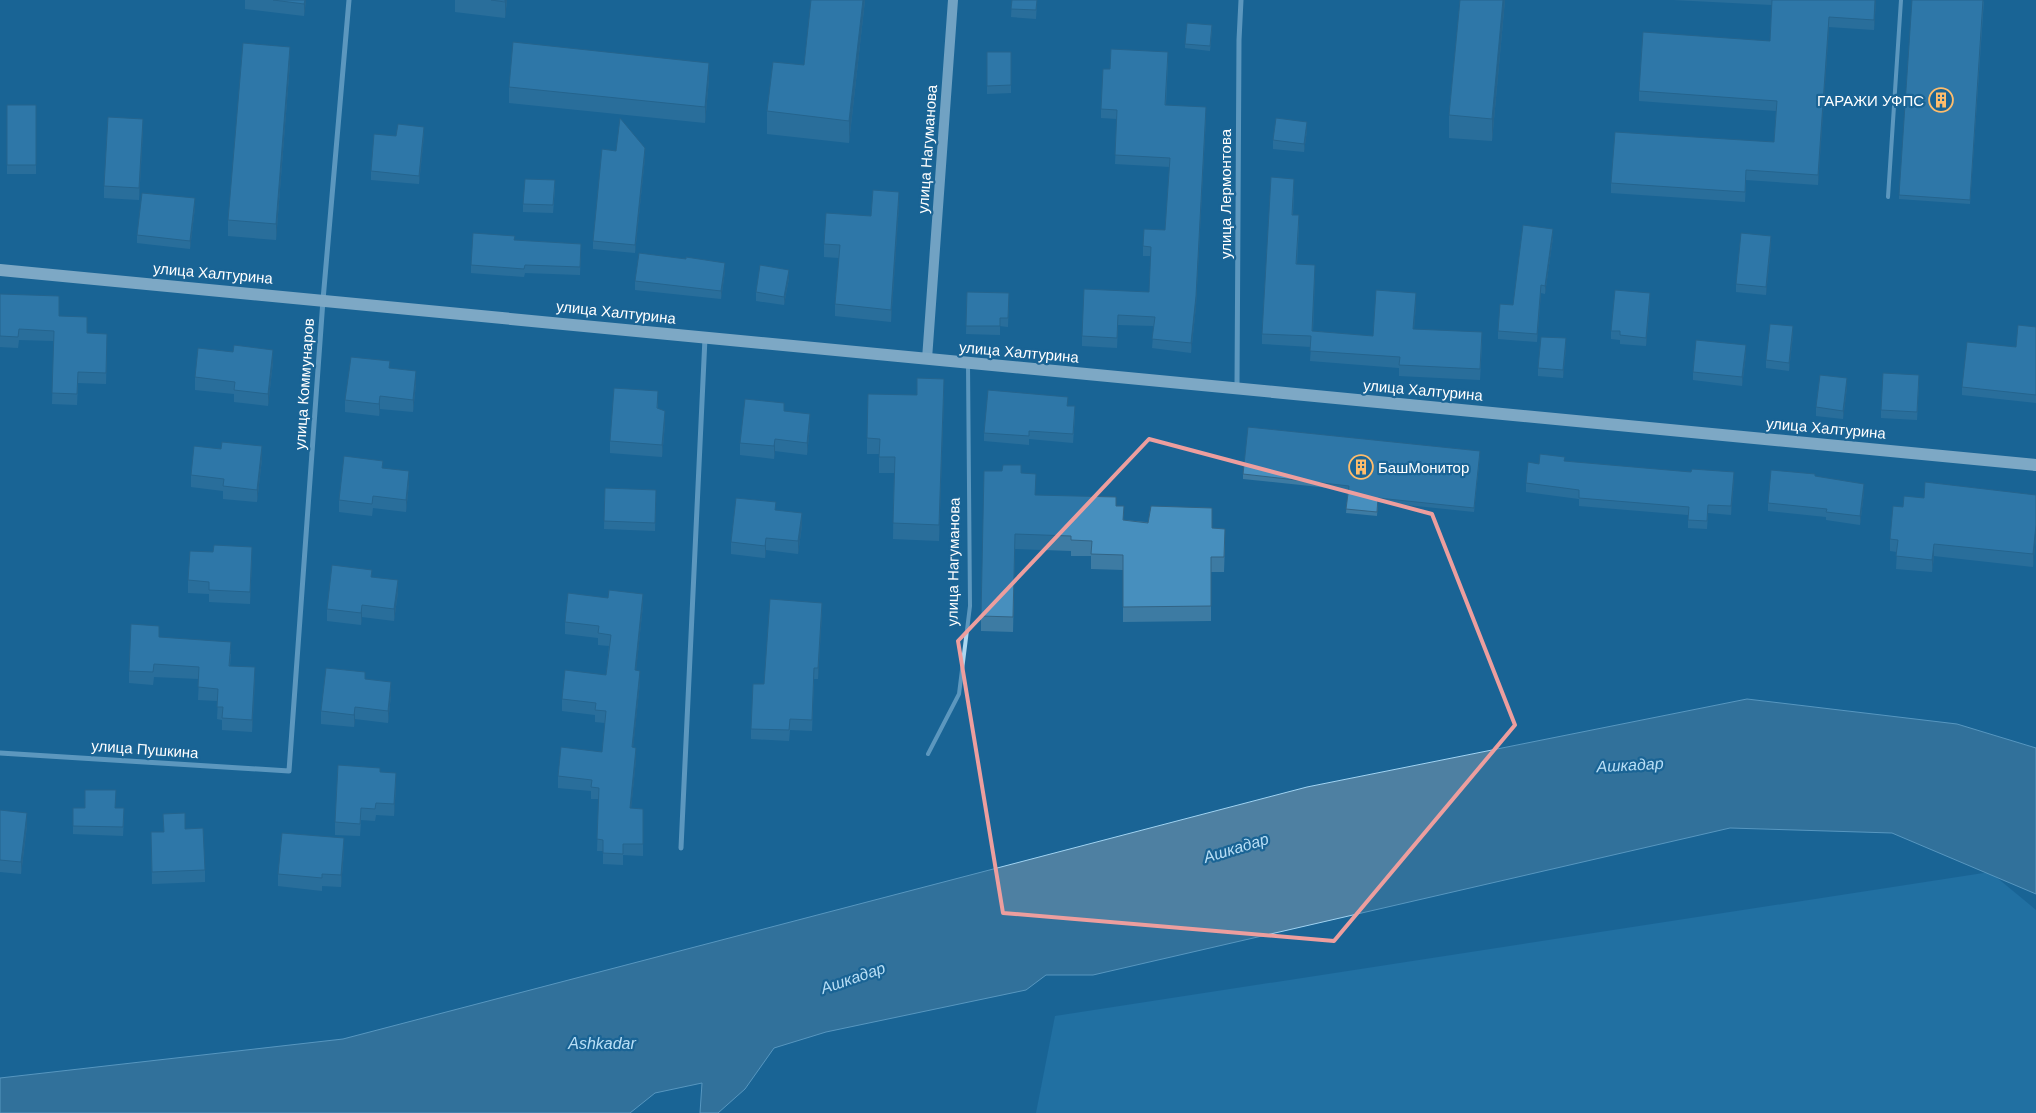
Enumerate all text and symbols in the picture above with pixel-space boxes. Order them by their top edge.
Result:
street label: улица Нагуманова [914,84,940,214]
building icon: ГАРАЖИ УФПС [1928,87,1954,113]
place label: ГАРАЖИ УФПС [1817,92,1924,109]
street label: улица Лермонтова [1217,128,1234,259]
street label: улица Халтурина [152,259,274,287]
street label: улица Халтурина [555,297,677,327]
street label: улица Коммунаров [291,318,317,450]
street label: улица Халтурина [958,338,1080,366]
street label: улица Халтурина [1362,376,1484,404]
street label: улица Халтурина [1765,414,1887,442]
building icon: БашМонитор [1348,454,1374,480]
place label: БашМонитор [1378,459,1469,476]
street label: улица Нагуманова [943,497,963,627]
street label: улица Пушкина [91,737,200,761]
water label: Ашкадар [1595,755,1664,775]
water label: Ашкадар [1200,830,1271,866]
water label: Ашкадар [818,959,888,997]
water label: Ashkadar [567,1035,636,1052]

